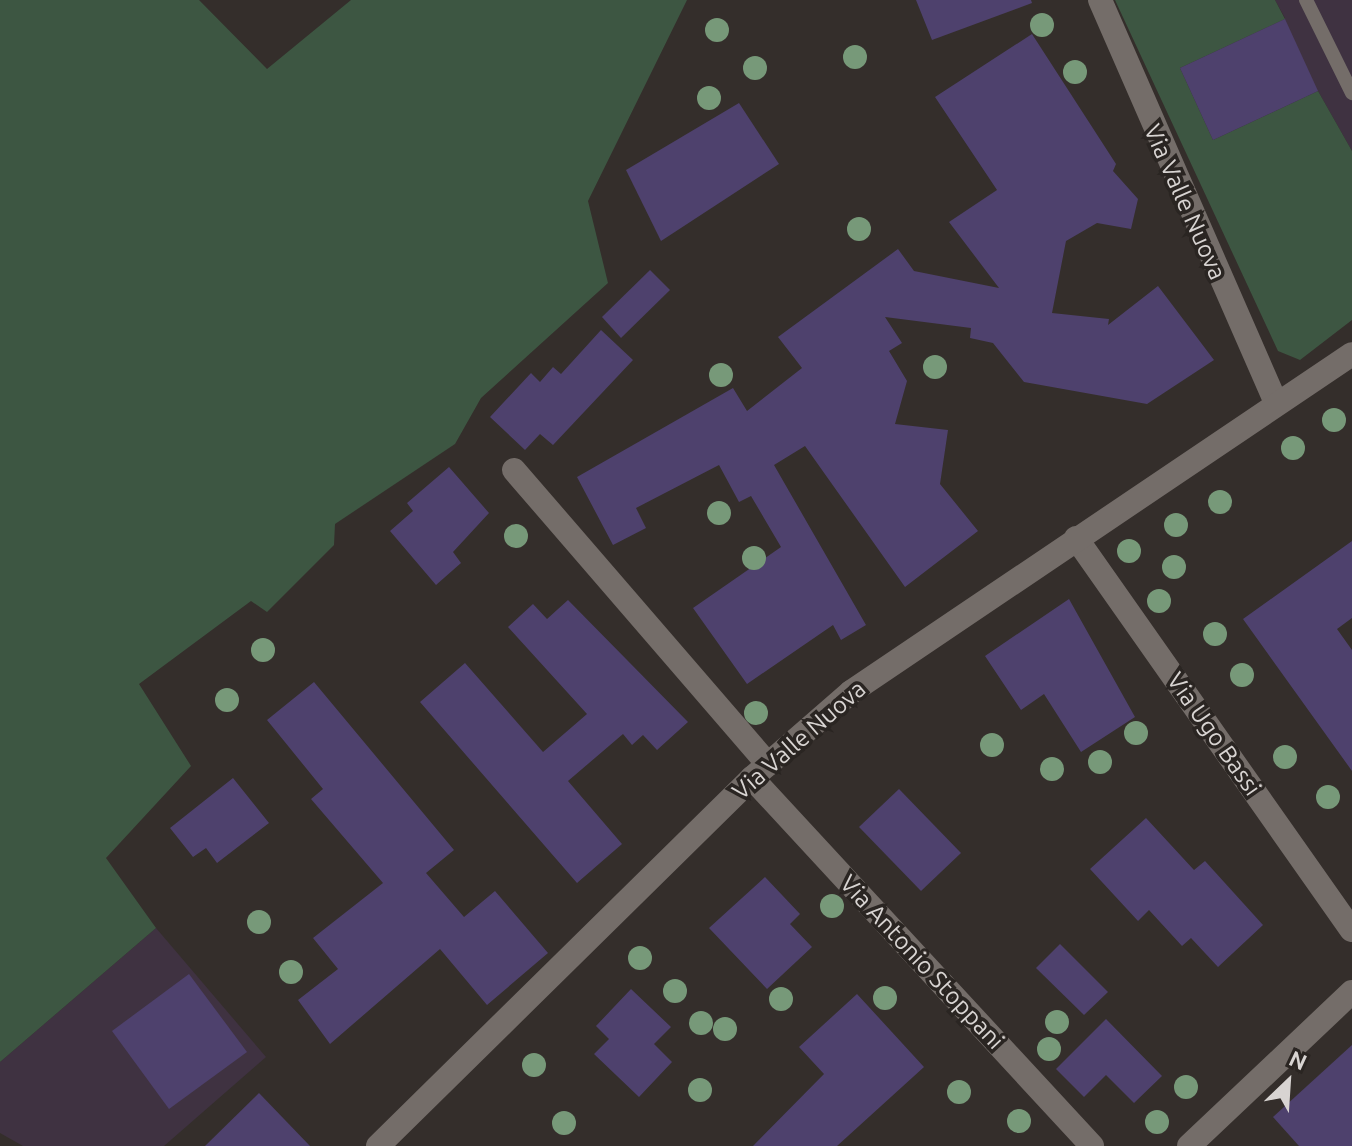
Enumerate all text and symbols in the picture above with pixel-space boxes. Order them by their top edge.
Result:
street label: Via Valle Nuova [1138,120,1232,284]
street label: Via Ugo Bassi [1161,667,1267,801]
street label: Via Valle Nuova [727,674,871,806]
street label: Via Antonio Stoppani [834,869,1010,1055]
north arrow [1248,1042,1328,1122]
text: N [1286,1045,1311,1075]

